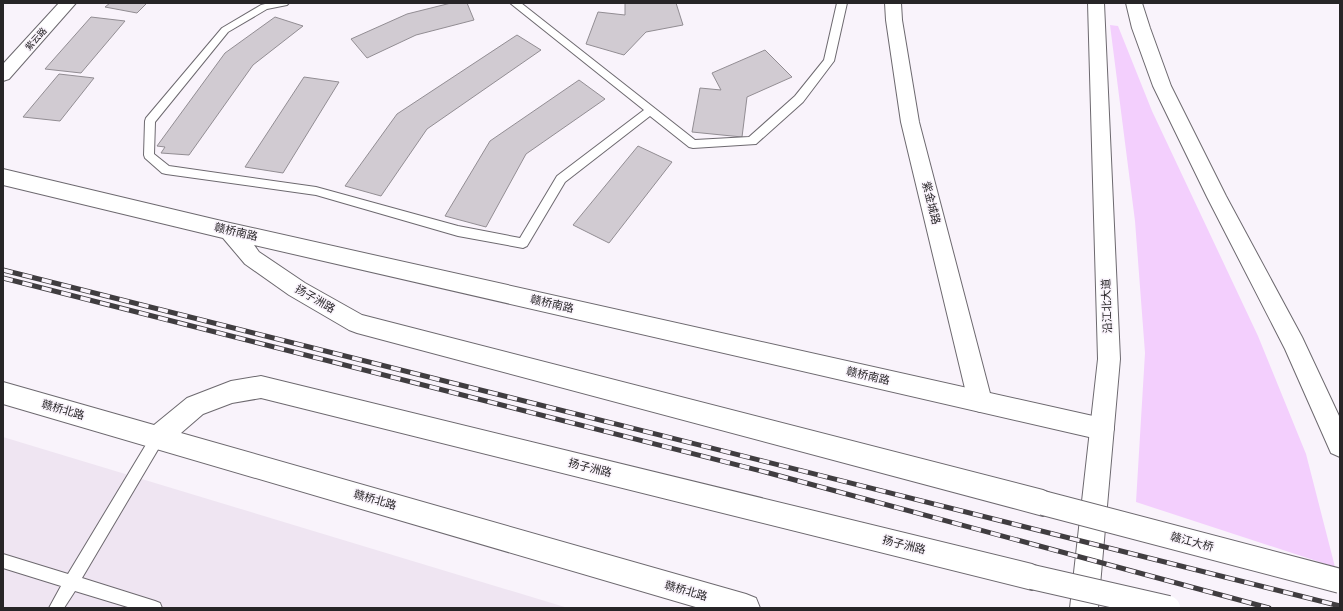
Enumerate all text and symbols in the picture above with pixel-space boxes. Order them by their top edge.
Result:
street label: 紫云路 [23,26,49,52]
street label: 紫金城路 [919,180,943,226]
street label: 赣桥南路 [213,221,259,243]
street label: 沿江北大道 [1100,278,1114,334]
street label: 扬子洲路 [293,282,337,316]
street label: 赣桥南路 [529,293,575,315]
street label: 赣桥南路 [845,365,891,387]
street label: 赣桥北路 [40,398,86,422]
street label: 扬子洲路 [567,456,613,480]
street label: 赣桥北路 [352,488,398,512]
street label: 赣江大桥 [1169,530,1215,554]
street label: 扬子洲路 [881,533,927,557]
street label: 赣桥北路 [663,579,709,603]

